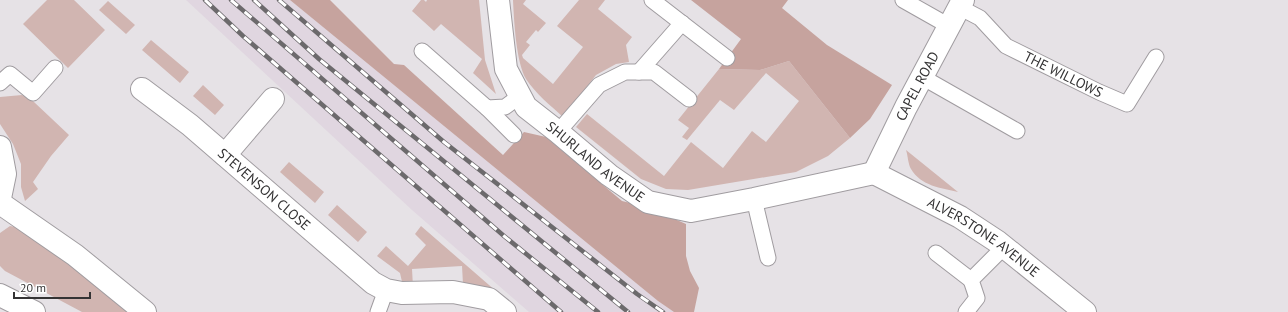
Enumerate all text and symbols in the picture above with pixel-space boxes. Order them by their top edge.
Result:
street label: THE WILLOWS [1021,47,1106,101]
street label: CAPEL ROAD [892,48,943,124]
street label: SHURLAND AVENUE [543,117,648,206]
street label: STEVENSON CLOSE [214,144,314,234]
street label: ALVERSTONE AVENUE [925,193,1043,281]
scale bar [14,274,90,300]
text: 20 m [20,280,46,295]

